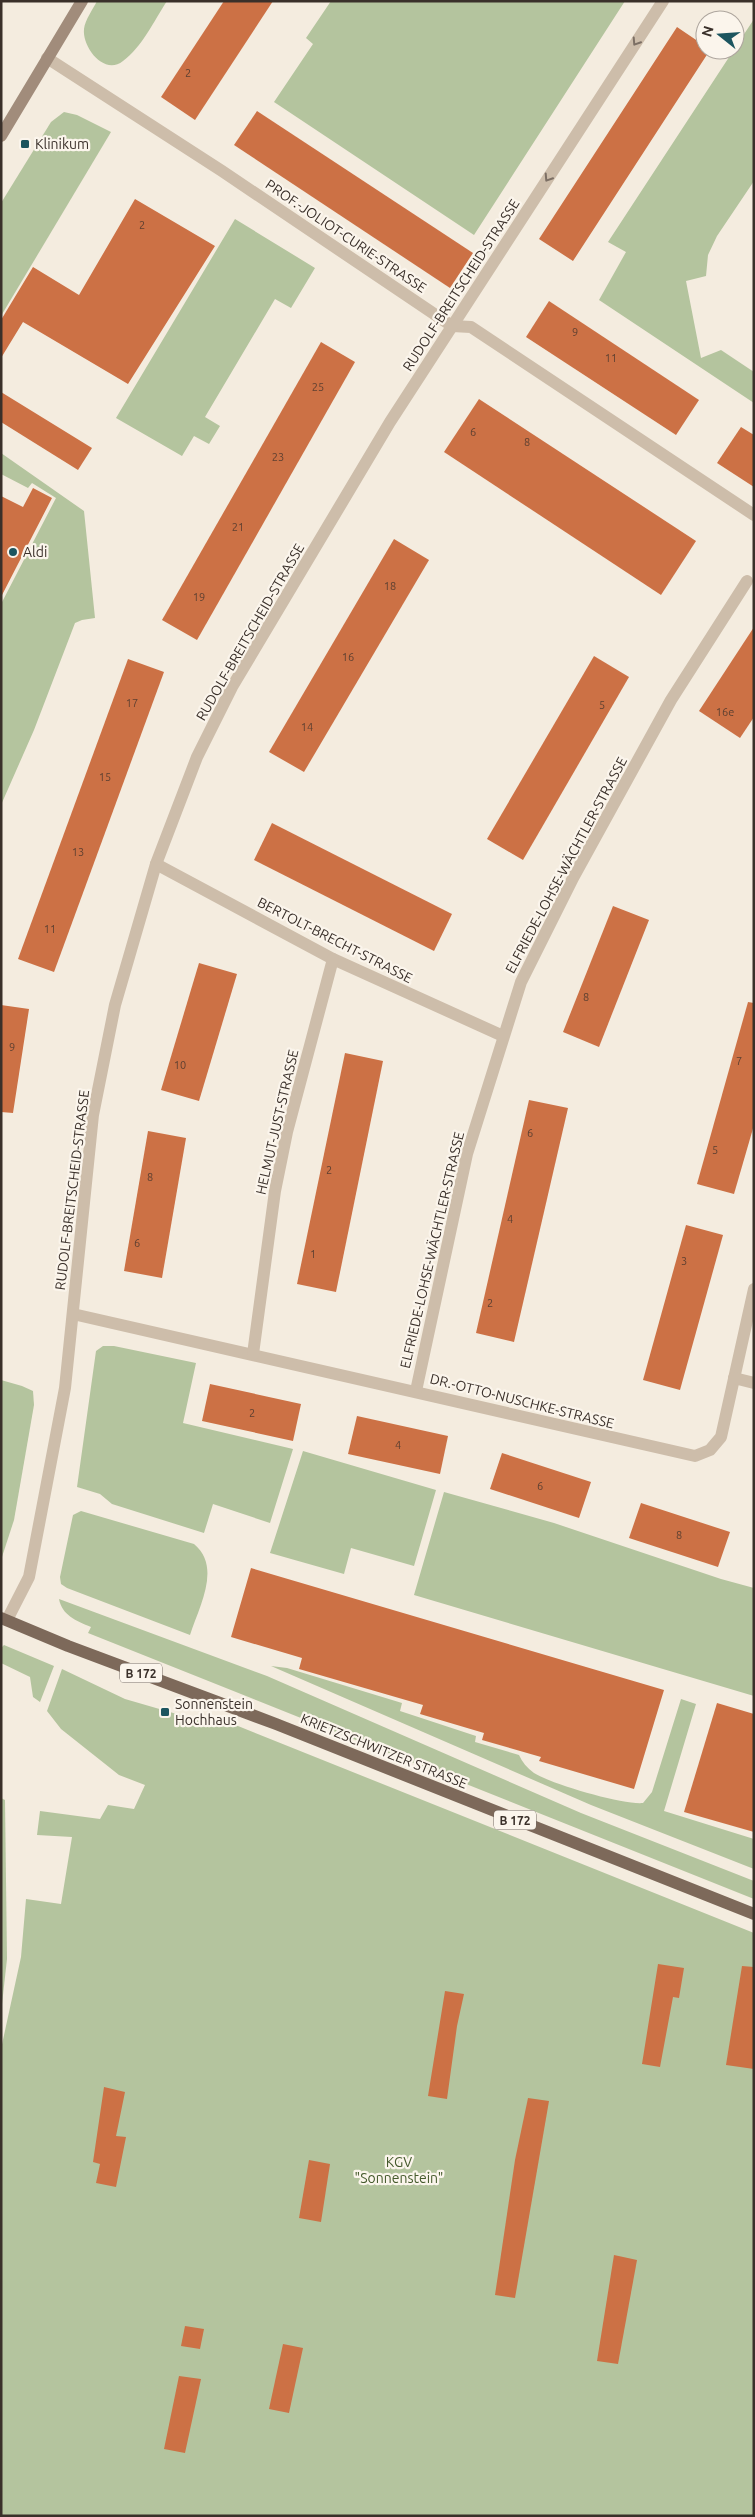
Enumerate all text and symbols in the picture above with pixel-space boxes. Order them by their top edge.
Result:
north arrow [695,10,745,60]
text: N [698,24,717,39]
one-way arrow [633,37,643,46]
house number: 2 [185,67,191,79]
place label: Klinikum [35,136,89,152]
marker: Klinikum [19,138,31,150]
one-way arrow [545,173,554,182]
street label: PROF.-JOLIOT-CURIE-STRASSE [263,176,430,296]
street label: RUDOLF-BREITSCHEID-STRASSE [399,196,523,374]
house number: 2 [139,219,145,231]
house number: 9 [572,326,578,338]
house number: 11 [605,352,617,364]
house number: 25 [312,381,324,393]
house number: 6 [470,426,476,438]
house number: 8 [524,436,530,448]
house number: 23 [272,451,284,463]
house number: 21 [232,521,244,533]
street label: RUDOLF-BREITSCHEID-STRASSE [193,541,307,723]
place label: Aldi [23,544,47,560]
marker: Aldi [7,546,19,558]
house number: 18 [384,580,396,592]
house number: 19 [193,591,205,603]
house number: 16 [342,651,354,663]
house number: 17 [126,697,138,709]
house number: 5 [599,699,605,711]
house number: 16e [716,706,734,718]
house number: 14 [301,721,313,733]
street label: ELFRIEDE-LOHSE-WÄCHTLER-STRASSE [502,754,630,976]
house number: 15 [99,771,111,783]
house number: 13 [72,846,84,858]
street label: BERTOLT-BRECHT-STRASSE [255,894,415,986]
house number: 11 [44,923,56,935]
house number: 8 [583,991,589,1003]
house number: 9 [9,1041,15,1053]
street label: HELMUT-JUST-STRASSE [252,1048,302,1196]
house number: 7 [736,1055,742,1067]
house number: 10 [174,1059,186,1071]
street label: RUDOLF-BREITSCHEID-STRASSE [52,1089,92,1291]
house number: 6 [527,1127,533,1139]
street label: ELFRIEDE-LOHSE-WÄCHTLER-STRASSE [397,1130,467,1370]
house number: 5 [712,1144,718,1156]
house number: 2 [326,1164,332,1176]
house number: 8 [147,1171,153,1183]
house number: 4 [507,1213,513,1225]
house number: 6 [134,1237,140,1249]
house number: 1 [310,1248,316,1260]
house number: 3 [681,1255,687,1267]
house number: 2 [487,1297,493,1309]
street label: DR.-OTTO-NUSCHKE-STRASSE [428,1370,616,1432]
house number: 2 [249,1407,255,1419]
house number: 4 [395,1439,401,1451]
house number: 6 [537,1480,543,1492]
house number: 8 [676,1529,682,1541]
road number: B 172 [120,1664,162,1682]
place label: Sonnenstein Hochhaus [175,1696,253,1728]
marker: Sonnenstein Hochhaus [159,1706,171,1718]
street label: KRIETZSCHWITZER STRASSE [298,1710,470,1792]
road number: B 172 [494,1810,536,1830]
park label: KGV "Sonnenstein" [355,2154,443,2186]

